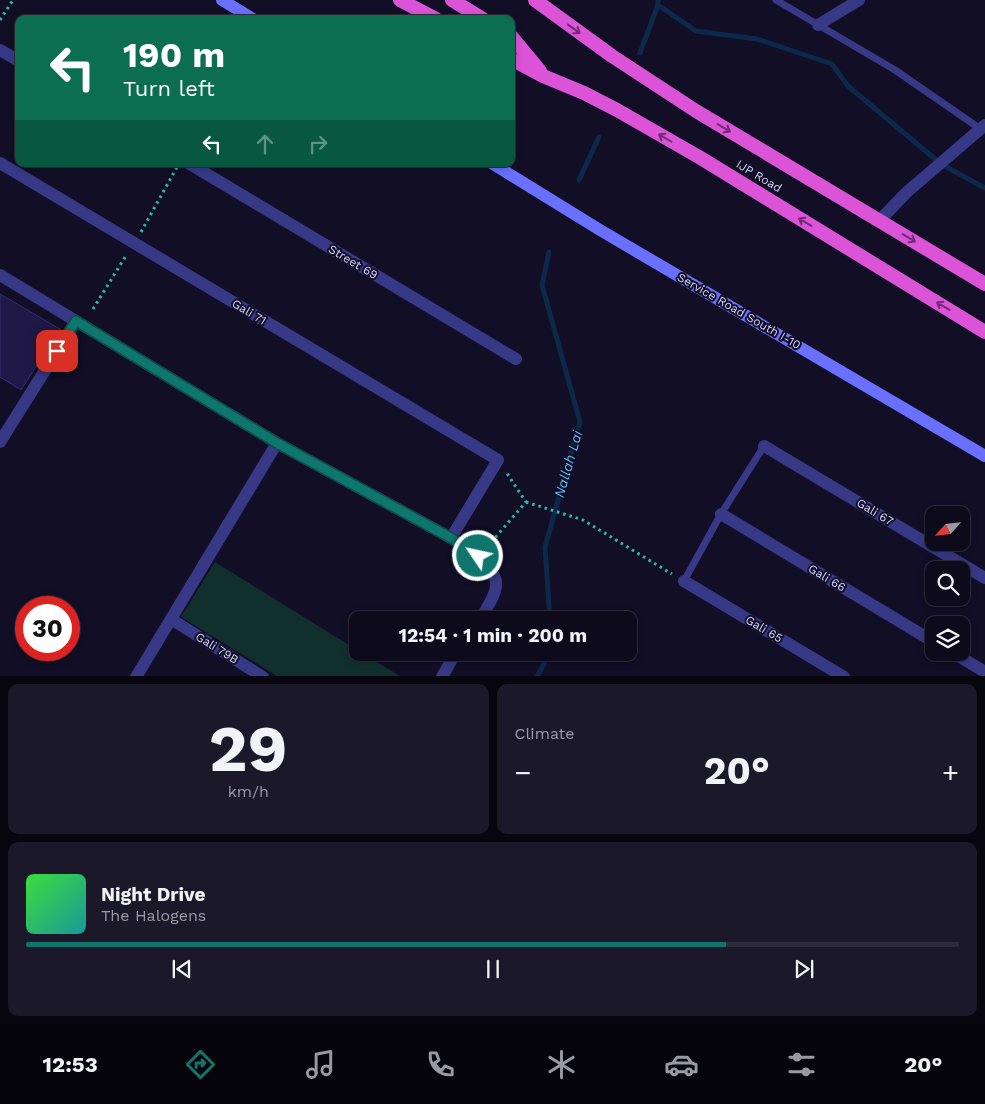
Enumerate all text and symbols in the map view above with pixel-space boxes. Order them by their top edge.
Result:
one-way arrow [567,24,581,34]
text: 190 m [123,34,225,76]
icon: left [40,35,105,100]
text: Turn left [123,76,215,101]
one-way arrow [717,123,731,133]
icon: left [198,130,226,158]
icon: ahead [251,130,279,158]
icon: right [304,130,332,158]
one-way arrow [658,133,673,143]
street label: IJP Road [734,157,784,195]
one-way arrow [798,216,812,226]
one-way arrow [901,234,915,244]
street label: Street 69 [326,242,380,282]
street label: Service Road South I-10 [675,270,803,352]
street label: Gali 71 [229,296,269,328]
one-way arrow [937,301,951,311]
pin [36,330,78,372]
icon: arrive [43,337,71,365]
water label: Nallah Lai [551,428,585,499]
street label: Gali 67 [854,496,896,529]
north arrow [925,506,970,551]
map controls [925,506,970,661]
position arrow [451,529,503,581]
street label: Gali 66 [806,561,848,595]
button: search [925,561,970,606]
speed limit sign: 30 [15,596,80,661]
street label: Gali 65 [743,613,785,645]
button: layers [925,616,970,661]
text: 12:54 · 1 min · 200 m [399,624,587,647]
street label: Gali 79B [193,629,241,667]
text: 29 [209,711,288,787]
text: Climate [515,724,575,743]
text: 20° [704,749,770,793]
text: − [515,756,531,789]
text: + [942,756,959,789]
text: km/h [228,782,269,801]
text: Night Drive [101,883,206,906]
text: The Halogens [101,906,206,925]
icon: previous [168,955,196,983]
icon: pause [479,955,507,983]
icon: next [790,955,818,983]
icon: directions [183,1047,218,1082]
icon: music [303,1047,338,1082]
icon: phone [423,1047,458,1082]
icon: climate [544,1047,579,1082]
icon: car [664,1047,699,1082]
icon: filters [784,1047,819,1082]
text: 12:53 [43,1052,98,1077]
text: 20° [904,1052,942,1077]

